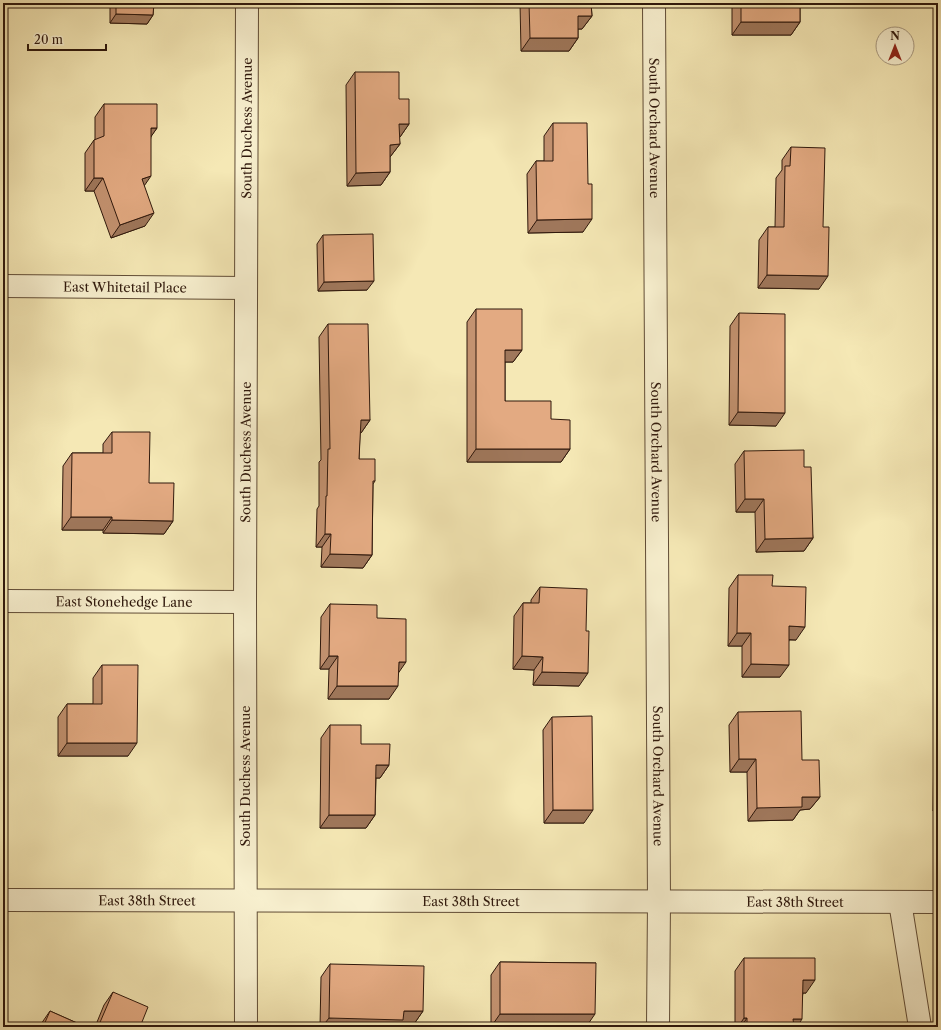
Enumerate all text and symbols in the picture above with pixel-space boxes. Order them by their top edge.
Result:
scale bar [28,26,106,52]
north arrow [875,26,915,66]
text: N [890,29,900,43]
text: 20 m [34,32,63,47]
street label: South Duchess Avenue [238,57,255,199]
street label: South Orchard Avenue [646,58,663,198]
street label: East Whitetail Place [63,278,187,296]
street label: South Duchess Avenue [237,381,254,523]
street label: South Orchard Avenue [648,382,665,522]
street label: East Stonehedge Lane [55,593,193,610]
street label: South Duchess Avenue [237,705,253,847]
street label: South Orchard Avenue [650,706,667,846]
street label: East 38th Street [98,892,196,908]
street label: East 38th Street [422,893,520,909]
street label: East 38th Street [746,894,844,910]

